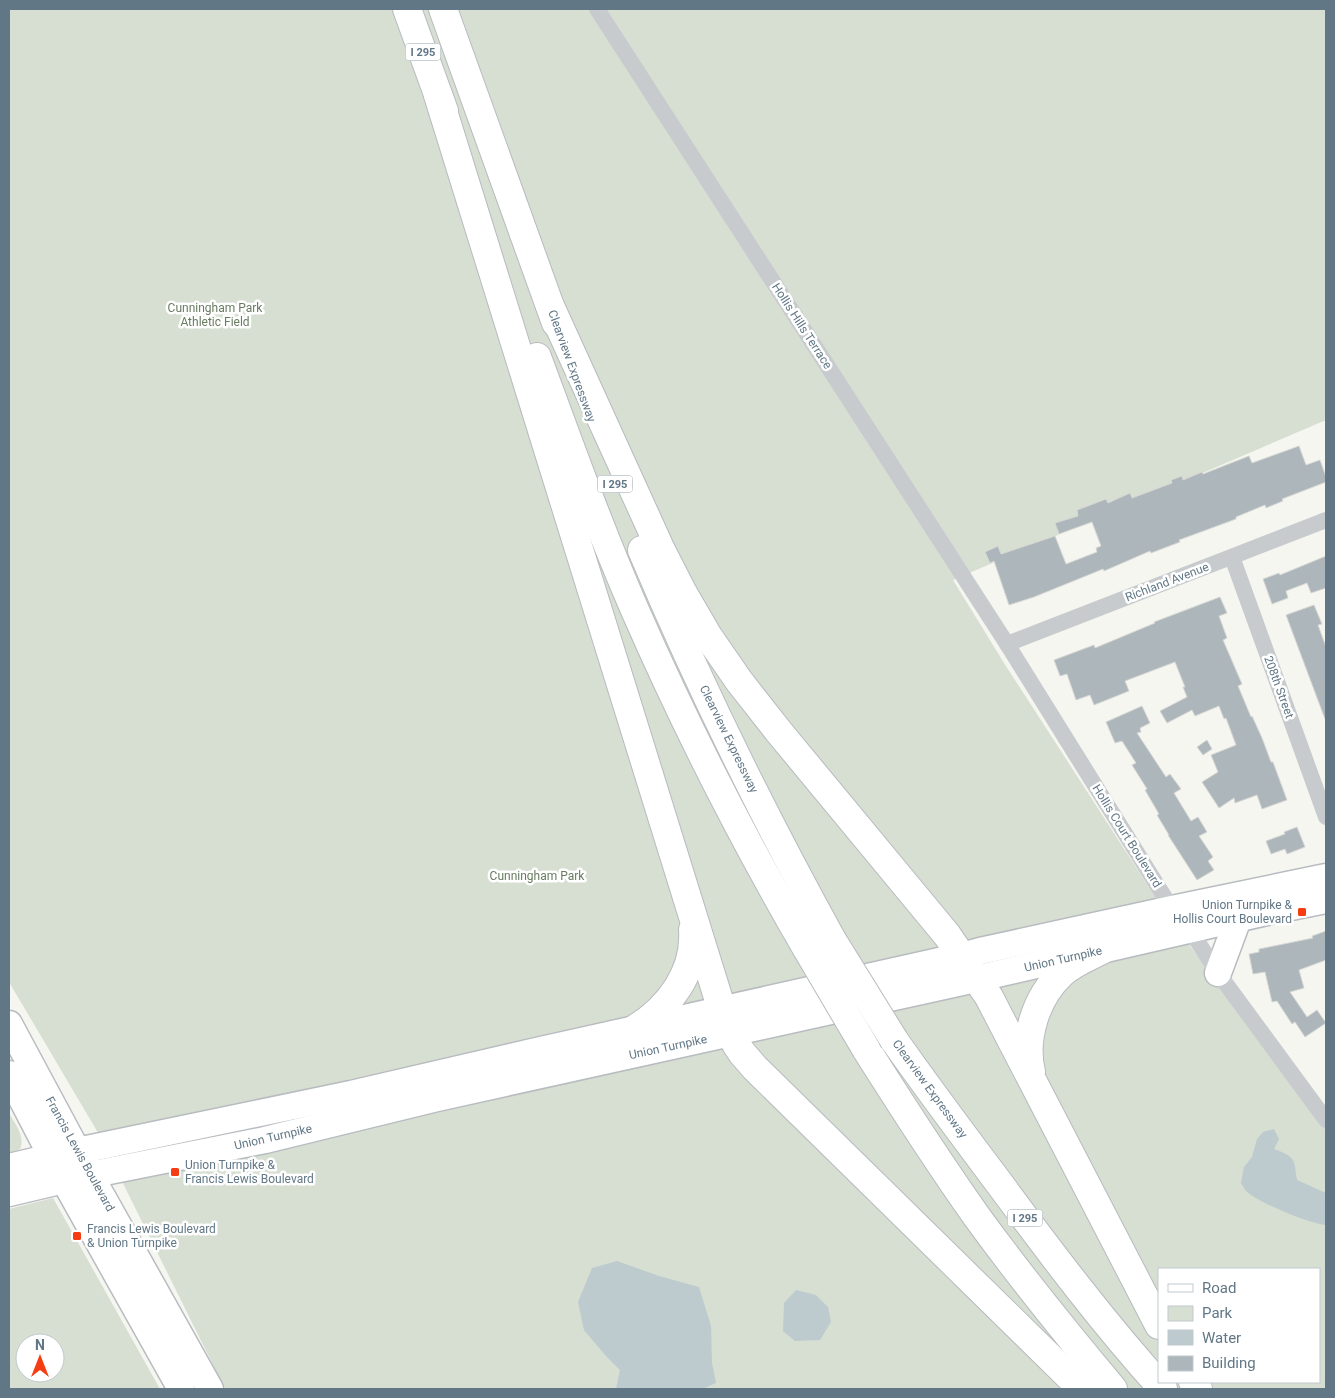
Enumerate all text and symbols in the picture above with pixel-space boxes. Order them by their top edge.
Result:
road number: I 295 [406,44,440,61]
street label: Hollis Hills Terrace [769,280,835,372]
park label: Cunningham Park Athletic Field [168,301,263,329]
street label: Clearview Expressway [545,308,599,424]
road number: I 295 [598,476,632,492]
street label: Richland Avenue [1123,560,1211,604]
street label: 208th Street [1261,654,1297,720]
street label: Clearview Expressway [697,683,761,795]
street label: Hollis Court Boulevard [1090,782,1164,890]
park label: Cunningham Park [490,869,585,883]
place label: Union Turnpike & Hollis Court Boulevard [1173,898,1293,926]
marker: Union Turnpike & Hollis Court Boulevard [1296,906,1308,918]
street label: Union Turnpike [1023,943,1103,975]
street label: Union Turnpike [628,1032,708,1062]
street label: Clearview Expressway [890,1037,971,1141]
street label: Francis Lewis Boulevard [43,1094,117,1214]
street label: Union Turnpike [233,1121,313,1153]
place label: Union Turnpike & Francis Lewis Boulevard [185,1158,314,1186]
marker: Union Turnpike & Francis Lewis Boulevard [169,1166,181,1178]
road number: I 295 [1008,1210,1042,1226]
place label: Francis Lewis Boulevard & Union Turnpike [87,1222,216,1250]
marker: Francis Lewis Boulevard & Union Turnpike [71,1230,83,1242]
legend [1158,1268,1320,1383]
text: Road [1202,1279,1236,1297]
text: Park [1202,1304,1233,1322]
text: Water [1202,1329,1241,1347]
north arrow [15,1333,65,1383]
text: N [35,1337,45,1353]
text: Building [1202,1354,1256,1372]

